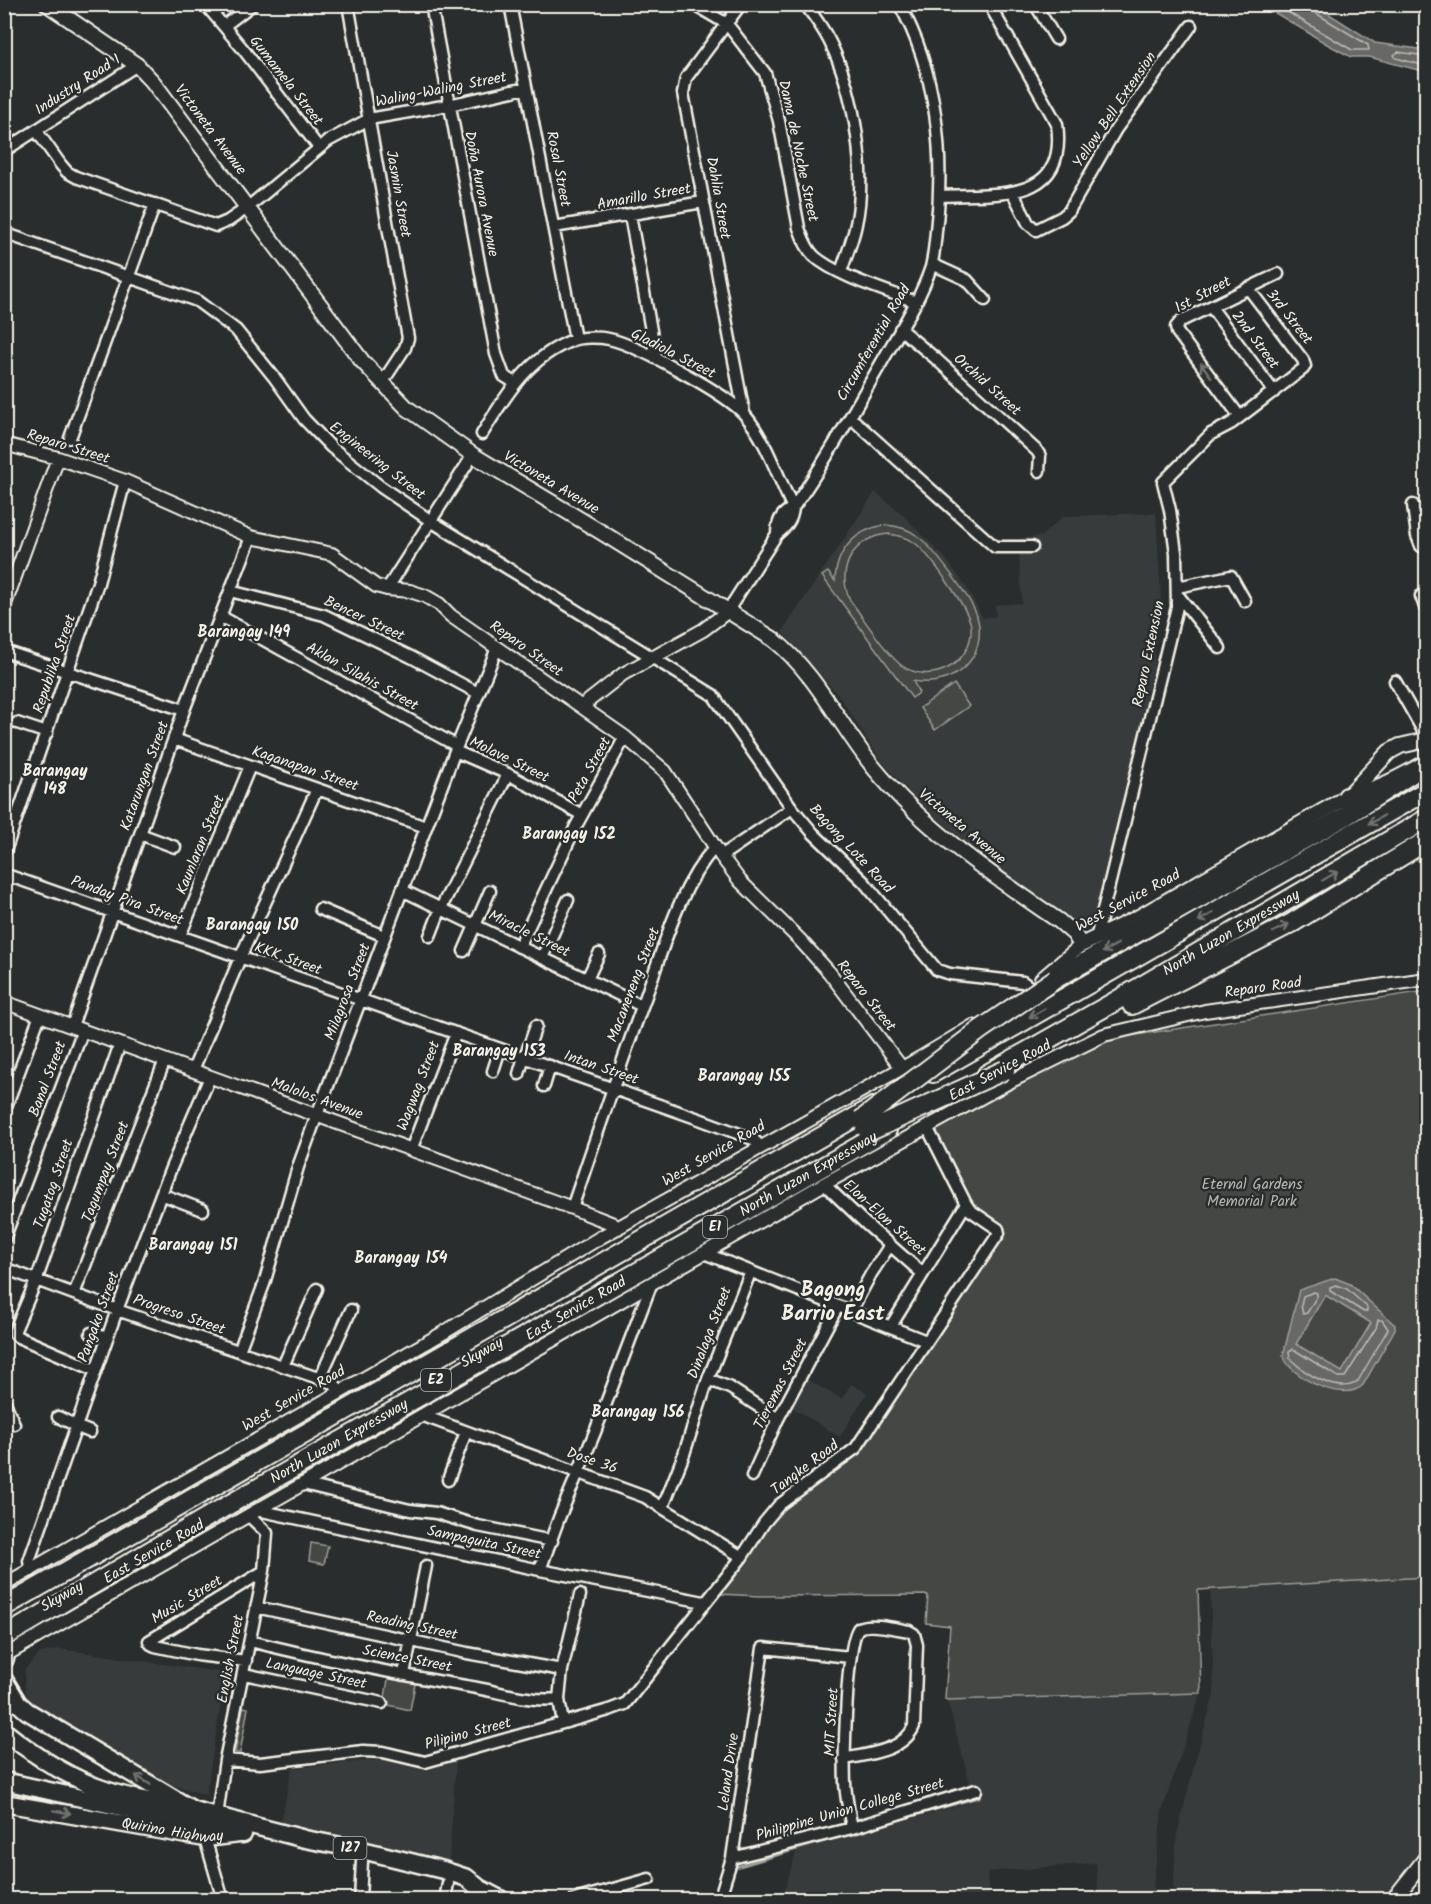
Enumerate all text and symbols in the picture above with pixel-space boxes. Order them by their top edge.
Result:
street label: Gumamela Street [243,31,329,131]
street label: Yellow Bell Extension [1067,47,1163,173]
street label: Industry Road 1 [30,48,126,122]
street label: Waling-Waling Street [373,65,509,114]
street label: Dama de Noche Street [771,78,825,224]
street label: Victoneta Avenue [168,79,252,181]
street label: Doña Aurora Avenue [457,129,505,259]
street label: Rosal Street [539,129,577,209]
street label: Jasmin Street [379,149,417,240]
street label: Dahlia Street [699,155,737,241]
street label: Amarillo Street [595,177,693,217]
street label: 1st Street [1170,270,1236,320]
street label: Circumferential Road [831,280,918,406]
street label: 3rd Street [1260,284,1319,350]
street label: 2nd Street [1225,306,1285,375]
street label: Gladiola Street [626,322,720,386]
street label: Orchid Street [948,348,1026,422]
one-way arrow [1199,362,1212,378]
street label: Engineering Street [324,416,431,506]
street label: Reparo Street [24,423,113,471]
street label: Victoneta Avenue [498,445,604,521]
street label: Bencer Street [320,590,409,648]
street label: Reparo Extension [1126,599,1172,709]
street label: Republika Street [27,611,83,717]
street label: Reparo Street [484,615,568,683]
district label: Barangay 149 [198,620,290,645]
street label: Aklan Silahis Street [301,636,423,718]
street label: Katarungan Street [114,718,176,834]
street label: Molave Street [465,730,553,790]
street label: Peta Street [562,733,618,807]
street label: Kaganapan Street [248,740,362,799]
district label: Barangay 148 [22,759,88,802]
street label: Victoneta Avenue [913,783,1011,871]
street label: Kaunlaran Street [170,791,232,899]
street label: Bagong Lote Road [803,799,899,900]
one-way arrow [1368,814,1385,826]
district label: Barangay 152 [522,822,616,847]
street label: West Service Road [1071,863,1185,939]
street label: Panday Pira Street [67,869,187,933]
one-way arrow [1321,870,1338,882]
street label: North Luzon Expressway [1158,883,1305,983]
street label: Miracle Street [484,904,574,964]
one-way arrow [1198,911,1215,923]
district label: Barangay 150 [206,913,299,938]
one-way arrow [1272,922,1290,934]
street label: Macaneneng Street [601,924,667,1046]
street label: KKK Street [251,936,325,982]
street label: Milagrosa Street [318,940,378,1044]
one-way arrow [1102,942,1119,954]
street label: Reparo Street [830,955,902,1037]
street label: Reparo Road [1223,971,1304,1005]
one-way arrow [1029,1008,1046,1020]
street label: East Service Road [944,1034,1056,1108]
street label: Banal Street [23,1037,73,1120]
street label: Wagwag Street [391,1038,447,1134]
district label: Barangay 153 [453,1039,546,1064]
street label: Intan Street [560,1044,642,1092]
district label: Barangay 155 [698,1064,792,1089]
street label: Malolos Avenue [268,1071,367,1127]
street label: West Service Road [658,1114,771,1193]
street label: Tagumpay Street [76,1118,136,1226]
street label: North Luzon Expressway [735,1125,883,1224]
street label: Tugatog Street [27,1136,81,1232]
park label: Eternal Gardens Memorial Park [1202,1173,1303,1214]
street label: Elon-Elon Street [837,1174,931,1262]
road number: E1 [703,1216,727,1238]
district label: Barangay 151 [148,1233,238,1258]
district label: Barangay 154 [355,1246,448,1271]
street label: Pangako Street [71,1268,127,1366]
street label: East Service Road [521,1270,631,1348]
district label: Bagong Barrio East [781,1274,885,1331]
street label: Dinalaga Street [681,1283,739,1383]
street label: Progreso Street [130,1288,228,1342]
street label: Skyway [456,1331,509,1375]
street label: Tieremas Street [748,1334,814,1434]
street label: West Service Road [238,1359,351,1438]
road number: E2 [421,1369,451,1391]
street label: North Luzon Expressway [266,1392,414,1491]
district label: Barangay 156 [592,1400,685,1425]
street label: Tangke Road [766,1434,845,1502]
street label: Dose 36 [563,1441,621,1481]
street label: East Service Road [99,1513,209,1591]
street label: Sampaguita Street [425,1519,543,1567]
street label: Music Street [147,1569,228,1631]
street label: Skyway [36,1575,89,1619]
street label: Reading Street [364,1605,460,1647]
street label: English Street [211,1613,251,1705]
street label: Science Street [360,1639,454,1679]
street label: Language Street [263,1652,369,1696]
street label: MIT Street [818,1687,846,1757]
street label: Pilipino Street [422,1711,514,1757]
street label: Leland Drive [712,1731,746,1813]
street label: Philippine Union College Street [753,1772,947,1848]
one-way arrow [135,1773,152,1785]
one-way arrow [52,1807,72,1818]
street label: Quirino Highway [120,1812,226,1851]
road number: 127 [334,1837,366,1859]

